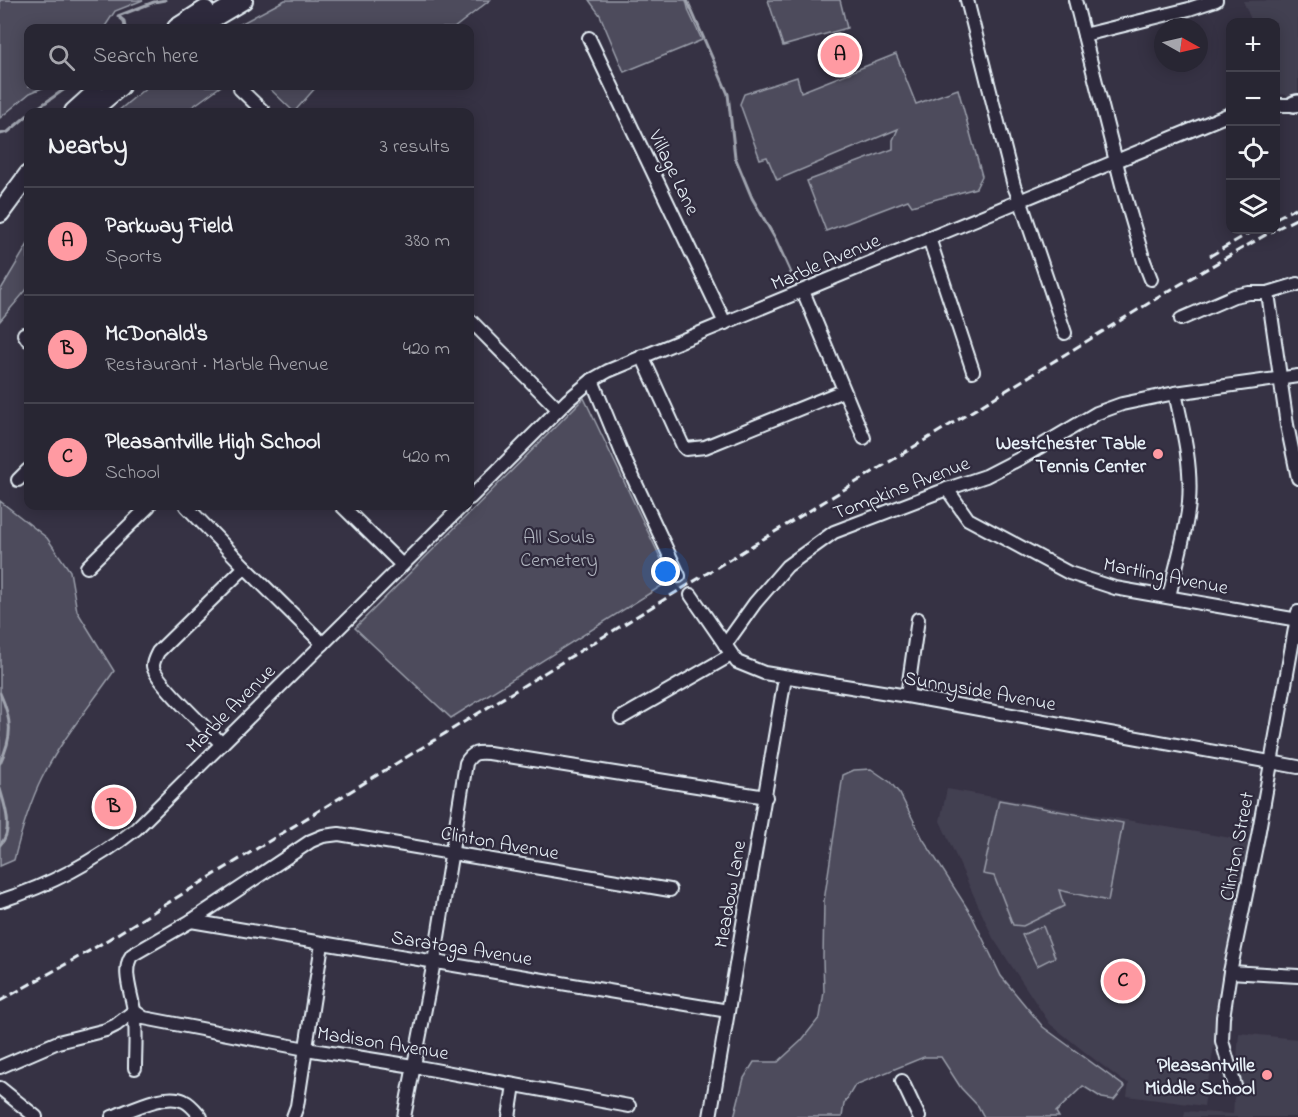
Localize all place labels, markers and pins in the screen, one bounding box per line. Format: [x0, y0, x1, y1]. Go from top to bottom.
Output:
pin: A [820, 32, 860, 78]
place label: Westchester Table Tennis Center [996, 430, 1147, 482]
marker: Westchester Table Tennis Center [1151, 447, 1165, 461]
pin: B [94, 784, 134, 830]
pin: C [1104, 958, 1142, 1004]
place label: Pleasantville Middle School [1145, 1052, 1256, 1104]
marker: Pleasantville Middle School [1260, 1068, 1274, 1082]

